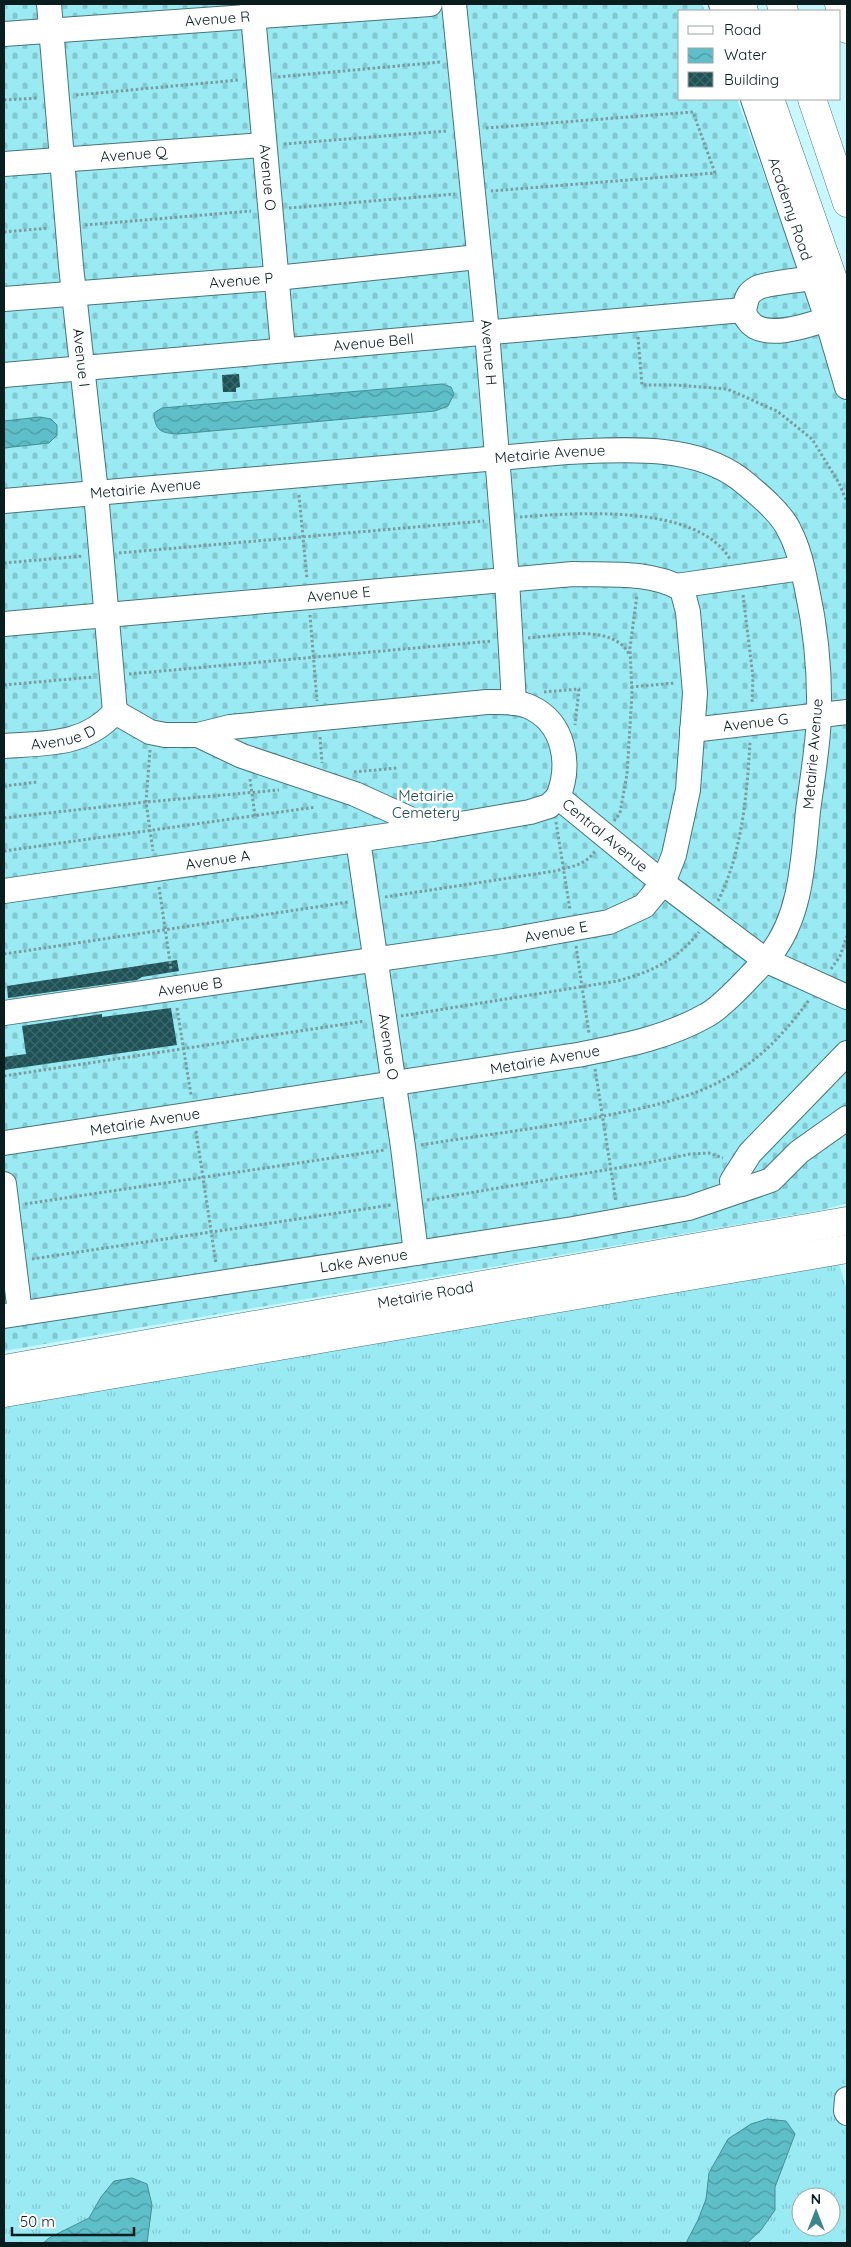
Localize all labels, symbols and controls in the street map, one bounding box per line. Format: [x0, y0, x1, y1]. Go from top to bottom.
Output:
street label: Avenue R [184, 7, 251, 30]
legend [678, 10, 841, 100]
text: Road [724, 20, 761, 39]
text: Water [724, 45, 767, 64]
text: Building [724, 70, 779, 89]
street label: Avenue Q [99, 142, 168, 166]
street label: Avenue O [256, 143, 280, 211]
street label: Academy Road [764, 155, 817, 263]
street label: Avenue P [208, 268, 274, 292]
street label: Avenue H [477, 318, 501, 386]
street label: Avenue I [69, 327, 94, 388]
street label: Avenue Bell [333, 329, 415, 355]
street label: Metairie Avenue [494, 440, 606, 467]
street label: Metairie Avenue [89, 474, 202, 502]
street label: Avenue E [306, 582, 371, 606]
street label: Metairie Avenue [798, 698, 827, 810]
street label: Avenue G [722, 709, 789, 735]
street label: Avenue D [30, 720, 99, 753]
park label: Metairie Cemetery [392, 786, 460, 822]
street label: Central Avenue [558, 794, 652, 876]
street label: Avenue A [184, 845, 252, 874]
street label: Avenue E [523, 917, 589, 946]
street label: Avenue B [156, 973, 224, 1000]
street label: Avenue O [375, 1012, 403, 1081]
street label: Metairie Avenue [489, 1041, 601, 1079]
street label: Metairie Avenue [89, 1103, 201, 1140]
street label: Lake Avenue [318, 1244, 409, 1277]
street label: Metairie Road [376, 1277, 475, 1312]
north arrow [791, 2187, 841, 2237]
text: N [811, 2190, 821, 2208]
scale bar [12, 2204, 135, 2236]
text: 50 m [20, 2212, 55, 2231]

